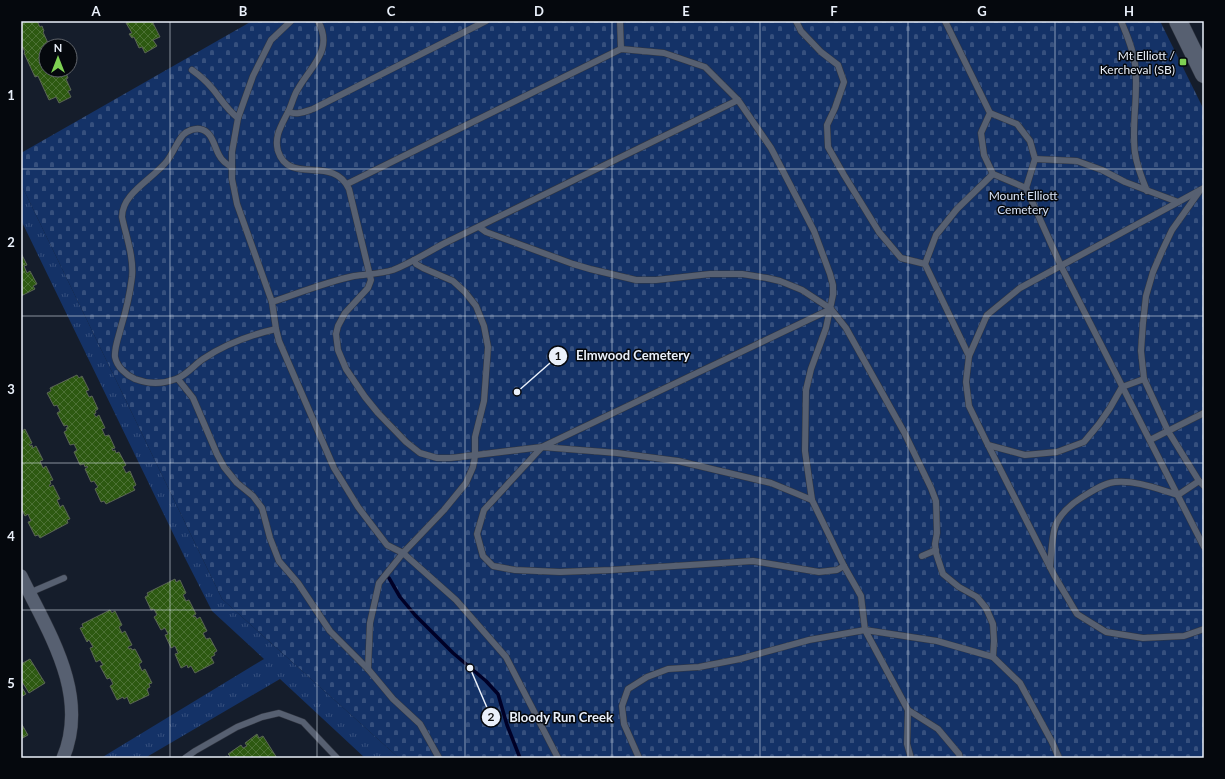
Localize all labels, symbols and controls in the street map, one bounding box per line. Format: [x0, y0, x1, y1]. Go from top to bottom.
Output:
text: A [90, 3, 101, 19]
text: B [239, 3, 248, 19]
text: C [387, 3, 396, 19]
text: D [534, 3, 544, 19]
text: E [682, 3, 690, 19]
text: F [830, 3, 838, 19]
text: G [977, 3, 987, 19]
text: H [1124, 3, 1134, 19]
north arrow [38, 38, 78, 78]
text: N [54, 41, 62, 54]
place label: Mt Elliott / Kercheval (SB) [1100, 48, 1176, 77]
marker: Mt Elliott / Kercheval (SB) [1178, 57, 1188, 67]
text: 1 [7, 87, 15, 103]
park label: Mount Elliott Cemetery [989, 188, 1058, 217]
text: 2 [7, 234, 15, 250]
callout: Elmwood Cemetery [548, 343, 698, 368]
text: Elmwood Cemetery [576, 347, 690, 363]
text: 1 [555, 348, 562, 363]
text: 3 [7, 381, 15, 397]
text: 4 [7, 528, 15, 544]
text: 5 [7, 675, 15, 691]
callout: Bloody Run Creek [481, 705, 621, 730]
text: 2 [488, 709, 495, 724]
text: Bloody Run Creek [509, 709, 613, 725]

